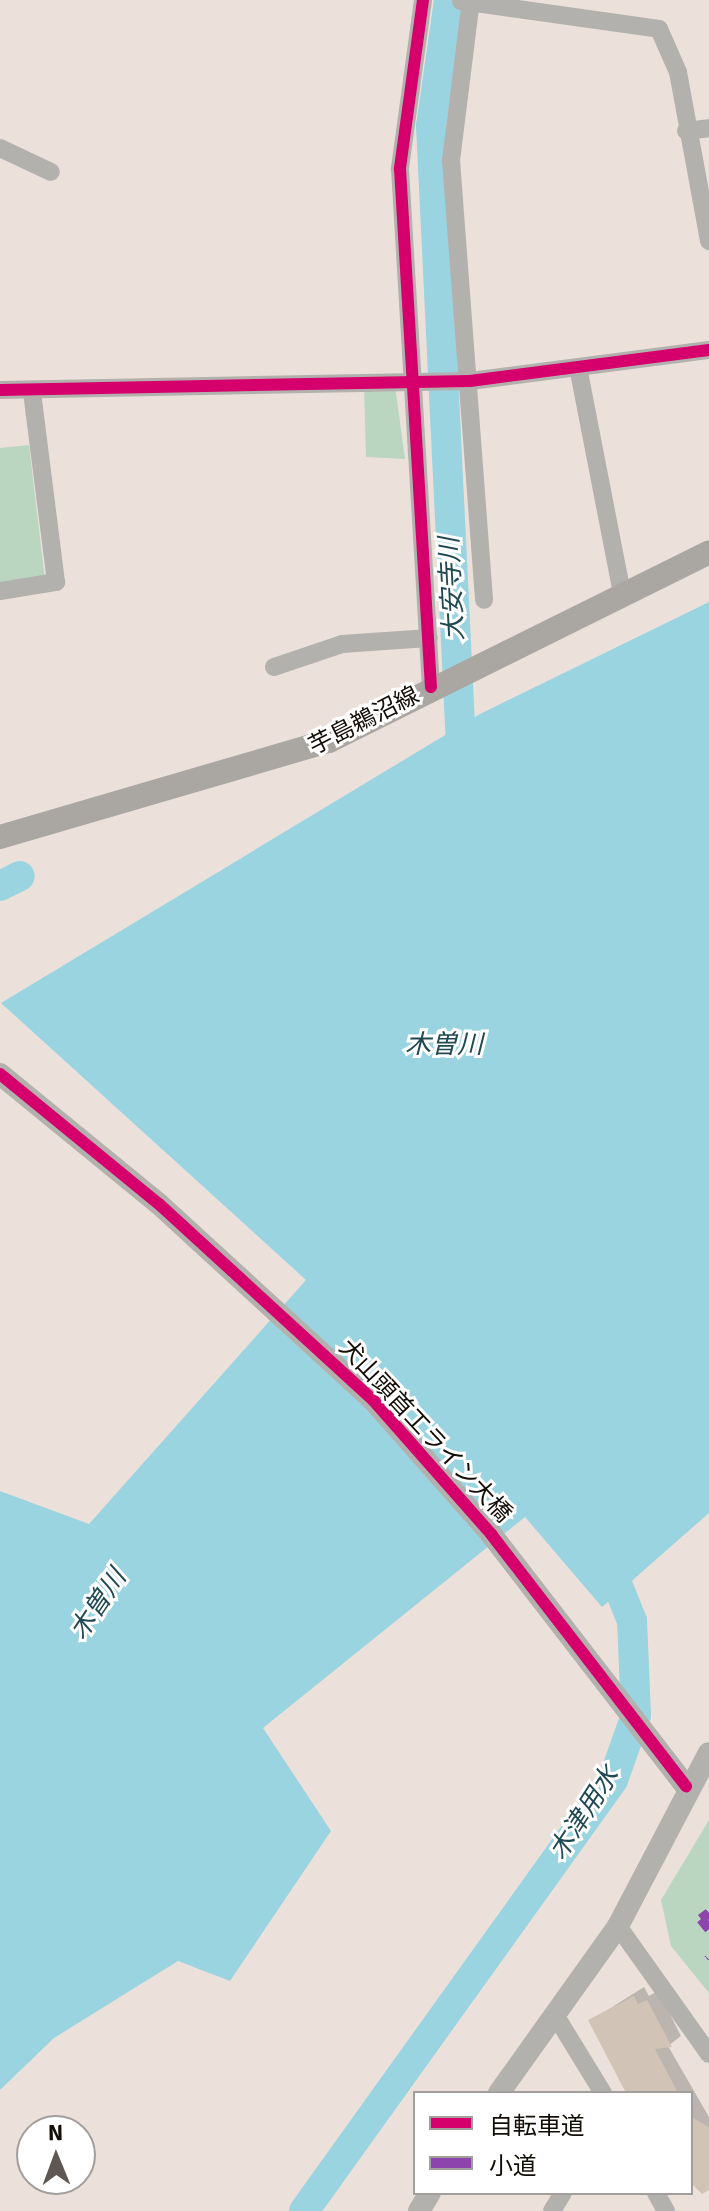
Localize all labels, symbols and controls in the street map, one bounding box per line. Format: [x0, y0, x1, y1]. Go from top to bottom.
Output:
water label: 大安寺川 [435, 536, 471, 642]
street label: 芋島鵜沼線 [304, 681, 424, 761]
water label: 木曽川 [405, 1030, 483, 1062]
street label: 犬山頭首工ライン大橋 [333, 1333, 517, 1529]
water label: 木曽川 [64, 1564, 134, 1646]
water label: 木津用水 [544, 1762, 626, 1866]
legend [413, 2091, 693, 2195]
text: 自転車道 [489, 2111, 585, 2141]
north arrow [16, 2115, 96, 2195]
text: N [48, 2119, 63, 2146]
text: 小道 [489, 2151, 537, 2181]

